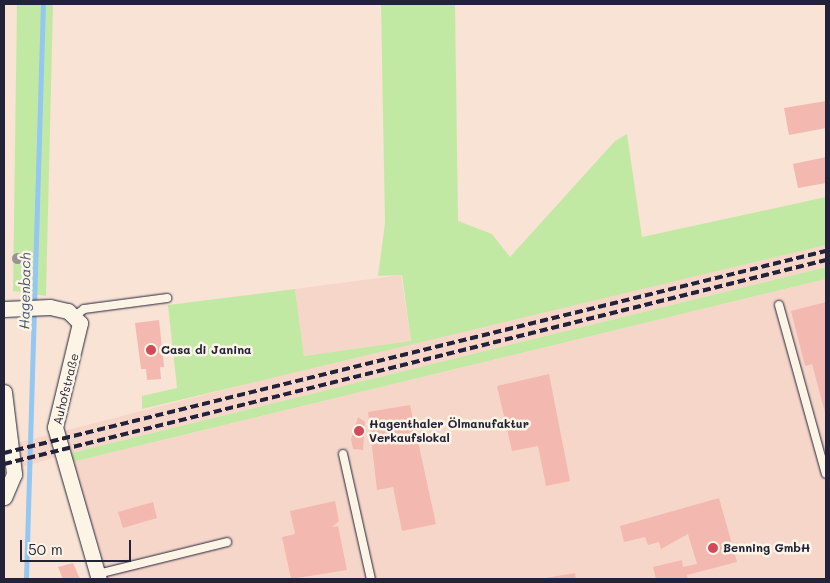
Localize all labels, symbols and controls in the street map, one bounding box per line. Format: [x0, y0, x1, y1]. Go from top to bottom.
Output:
water label: Hagenbach [16, 252, 34, 330]
place label: Casa di Janina [161, 343, 251, 357]
marker: Casa di Janina [145, 344, 157, 356]
street label: Auhofstraße [50, 352, 82, 426]
place label: Hagenthaler Ölmanufaktur Verkaufslokal [369, 417, 529, 445]
marker: Hagenthaler Ölmanufaktur Verkaufslokal [353, 425, 365, 437]
scale bar [22, 530, 134, 562]
text: 50 m [28, 539, 63, 559]
place label: Benning GmbH [723, 541, 810, 555]
marker: Benning GmbH [707, 542, 719, 554]

